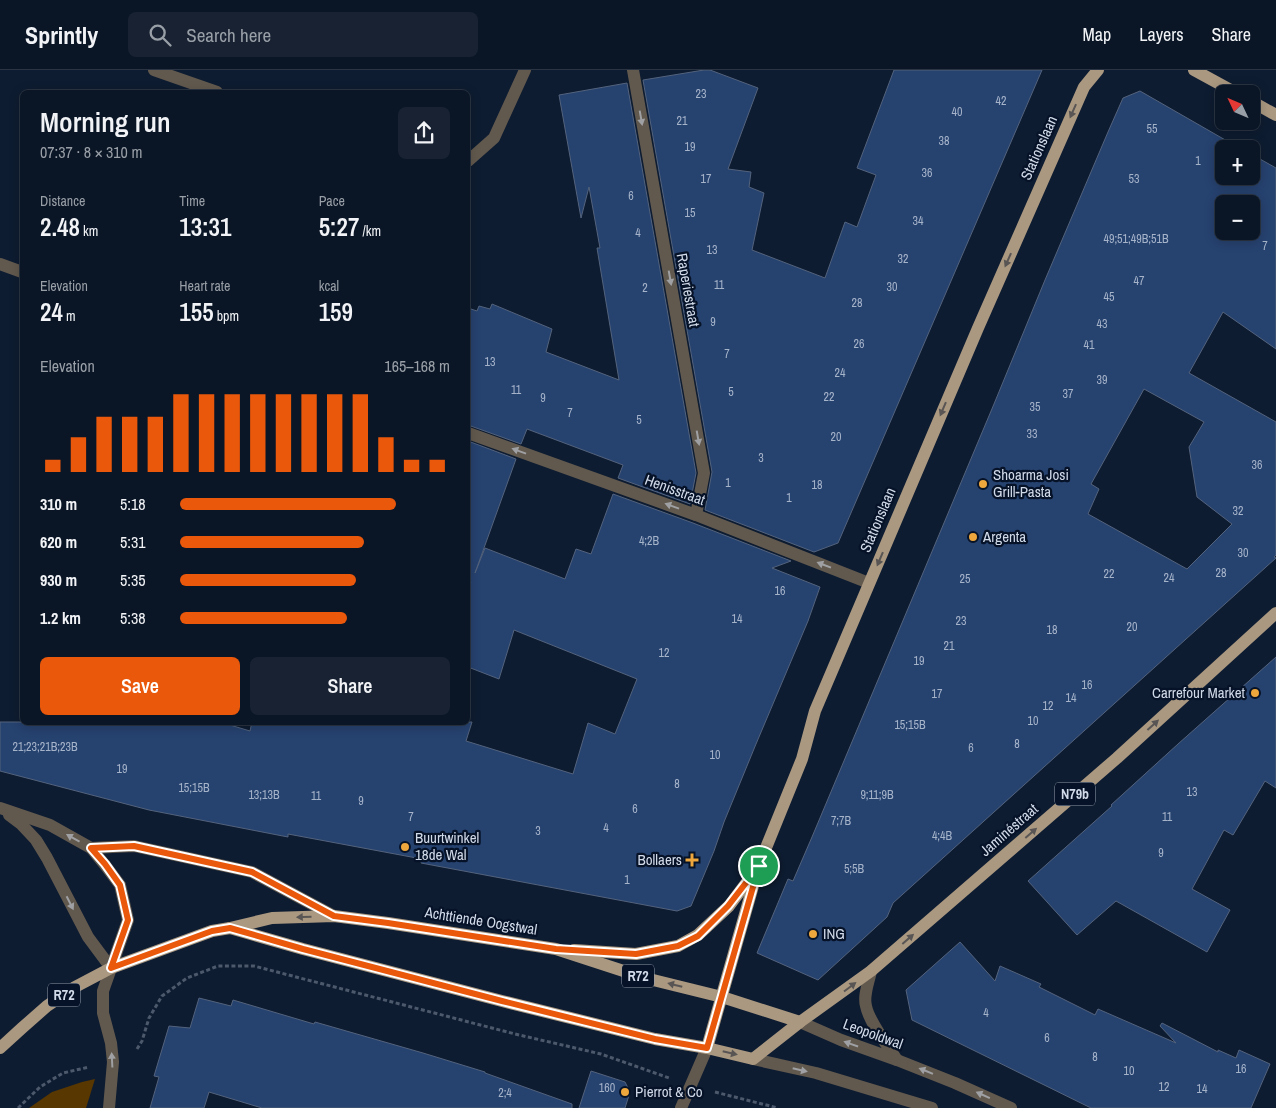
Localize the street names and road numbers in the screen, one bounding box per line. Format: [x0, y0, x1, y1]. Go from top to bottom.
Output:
street label: Stationslaan [1015, 112, 1062, 183]
street label: Raperiestraat [672, 251, 705, 329]
street label: Henisstraat [642, 469, 709, 510]
street label: Stationslaan [855, 484, 901, 555]
road number: N79b [1055, 782, 1095, 806]
street label: Jaminéstraat [975, 798, 1043, 861]
street label: Achttiende Oogstwal [422, 901, 539, 940]
road number: R72 [622, 964, 654, 988]
road number: R72 [48, 984, 80, 1006]
street label: Leopoldwal [840, 1013, 906, 1054]

